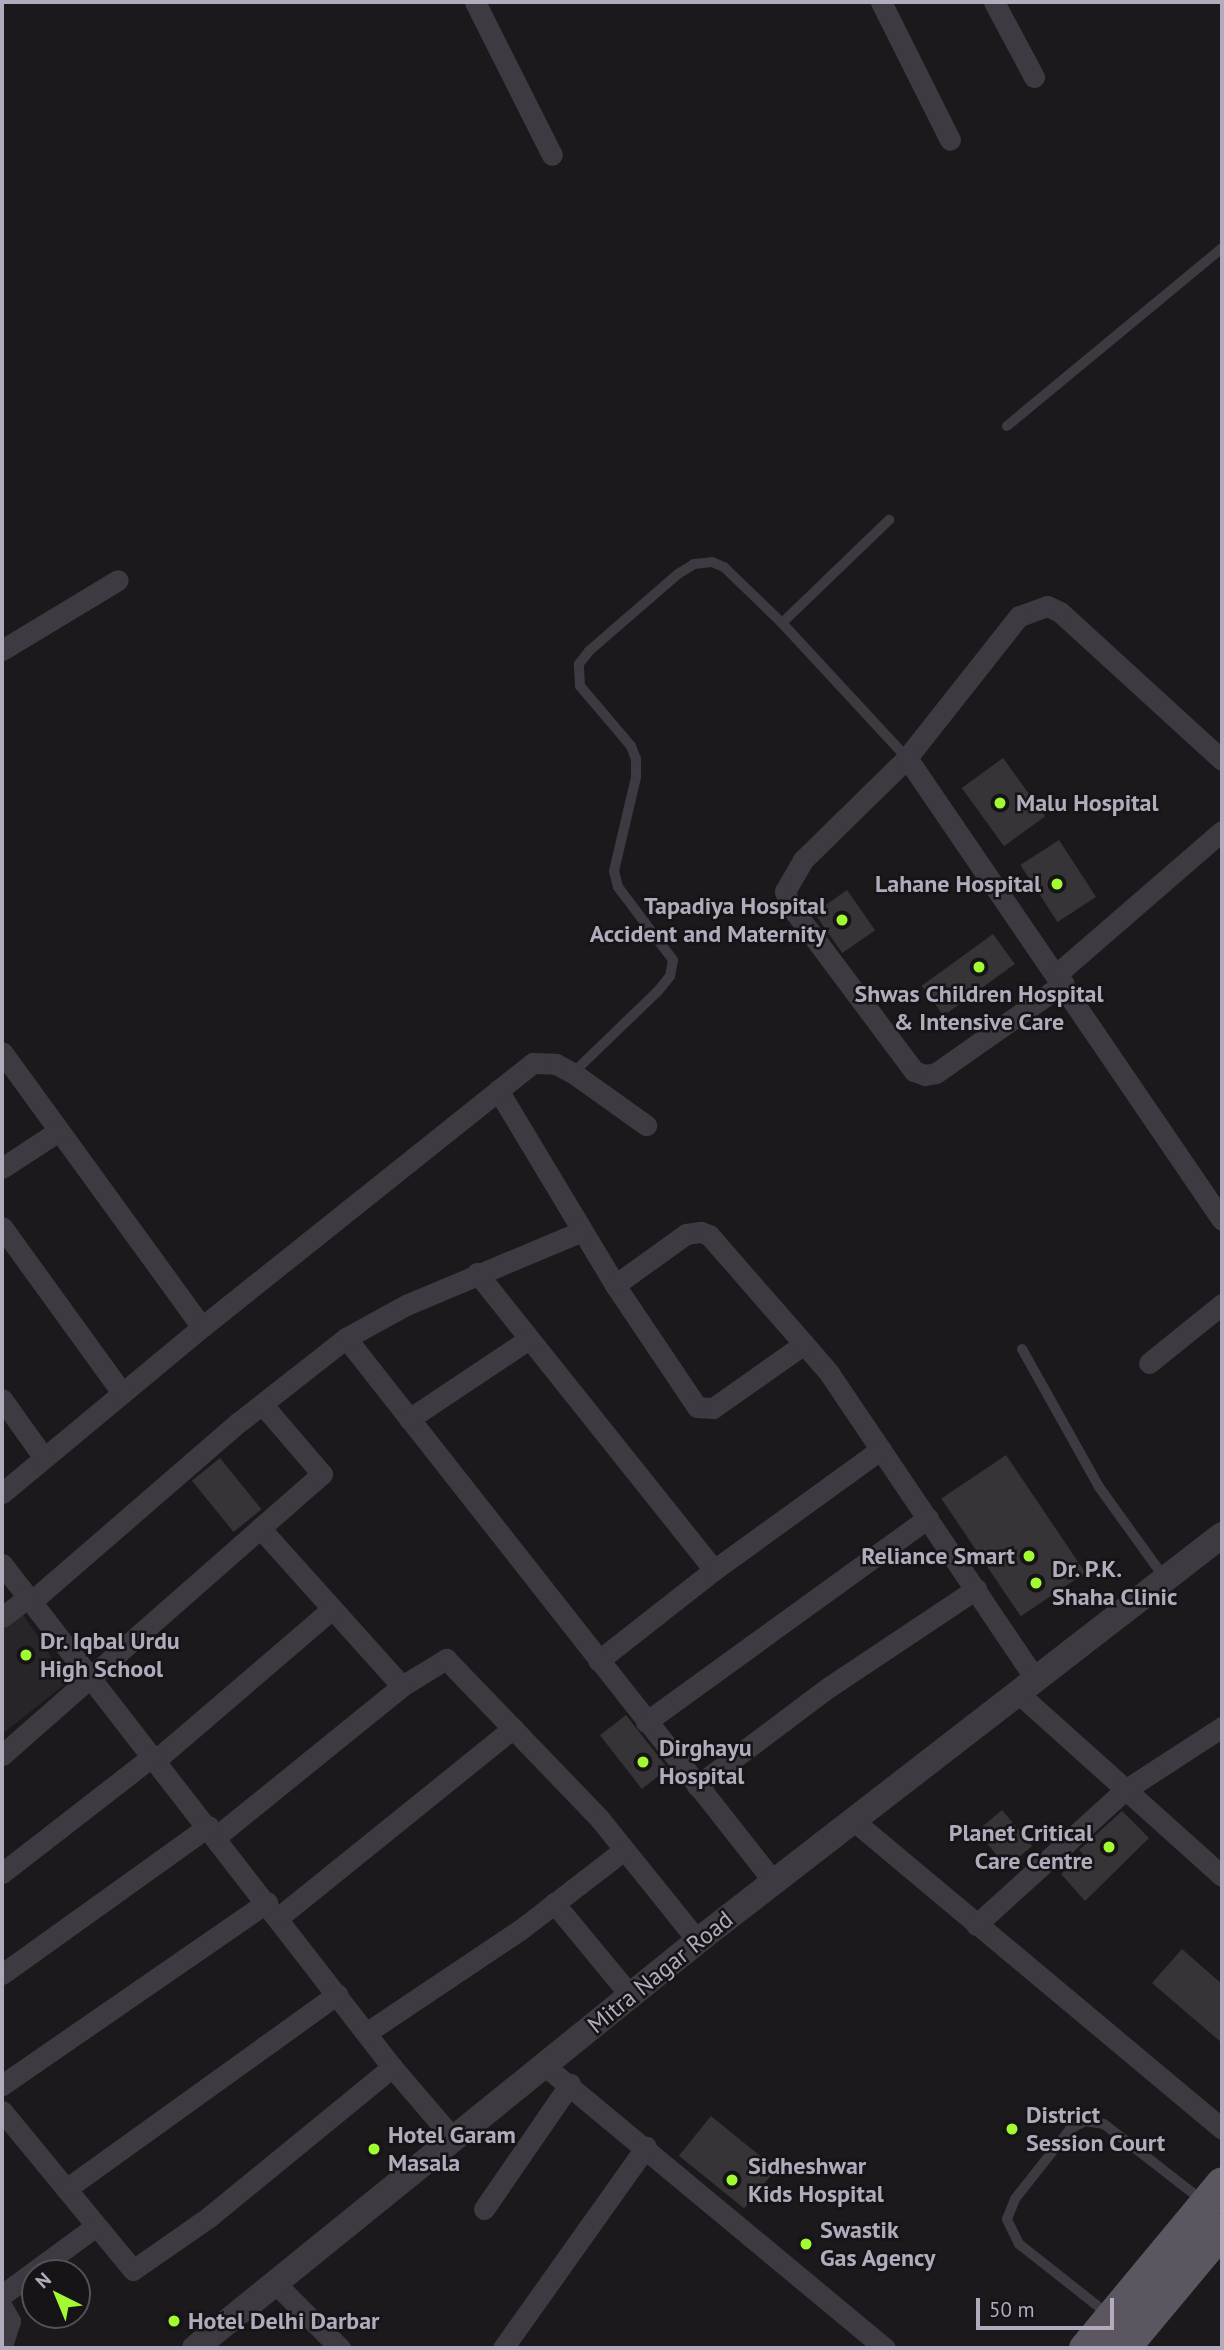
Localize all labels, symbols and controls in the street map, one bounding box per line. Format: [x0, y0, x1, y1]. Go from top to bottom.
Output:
place label: Malu Hospital [1016, 789, 1159, 817]
marker: Malu Hospital [990, 793, 1010, 813]
place label: Lahane Hospital [875, 870, 1041, 898]
marker: Lahane Hospital [1047, 874, 1067, 894]
place label: Tapadiya Hospital Accident and Maternity [590, 892, 826, 948]
marker: Tapadiya Hospital Accident and Maternity [832, 910, 852, 930]
marker: Shwas Children Hospital & Intensive Care [969, 957, 989, 977]
place label: Shwas Children Hospital & Intensive Care [854, 980, 1104, 1036]
place label: Reliance Smart [861, 1542, 1015, 1570]
marker: Reliance Smart [1021, 1548, 1037, 1564]
place label: Dr. P.K. Shaha Clinic [1052, 1555, 1178, 1611]
marker: Dr. P.K. Shaha Clinic [1026, 1573, 1046, 1593]
place label: Dr. Iqbal Urdu High School [40, 1627, 181, 1683]
marker: Dr. Iqbal Urdu High School [18, 1647, 34, 1663]
place label: Dirghayu Hospital [659, 1734, 752, 1790]
marker: Dirghayu Hospital [633, 1752, 653, 1772]
place label: Planet Critical Care Centre [948, 1819, 1093, 1875]
marker: Planet Critical Care Centre [1099, 1837, 1119, 1857]
street label: Mitra Nagar Road [582, 1905, 738, 2039]
place label: District Session Court [1026, 2101, 1166, 2157]
place label: Hotel Garam Masala [388, 2121, 516, 2177]
marker: District Session Court [1004, 2121, 1020, 2137]
marker: Hotel Garam Masala [366, 2141, 382, 2157]
place label: Sidheshwar Kids Hospital [748, 2152, 884, 2208]
marker: Sidheshwar Kids Hospital [722, 2170, 742, 2190]
place label: Swastik Gas Agency [820, 2216, 936, 2272]
marker: Swastik Gas Agency [798, 2236, 814, 2252]
north arrow [21, 2259, 91, 2329]
text: N [30, 2267, 56, 2293]
scale bar [979, 2284, 1117, 2328]
text: 50 m [989, 2296, 1035, 2323]
place label: Hotel Delhi Darbar [188, 2307, 380, 2335]
marker: Hotel Delhi Darbar [166, 2313, 182, 2329]

